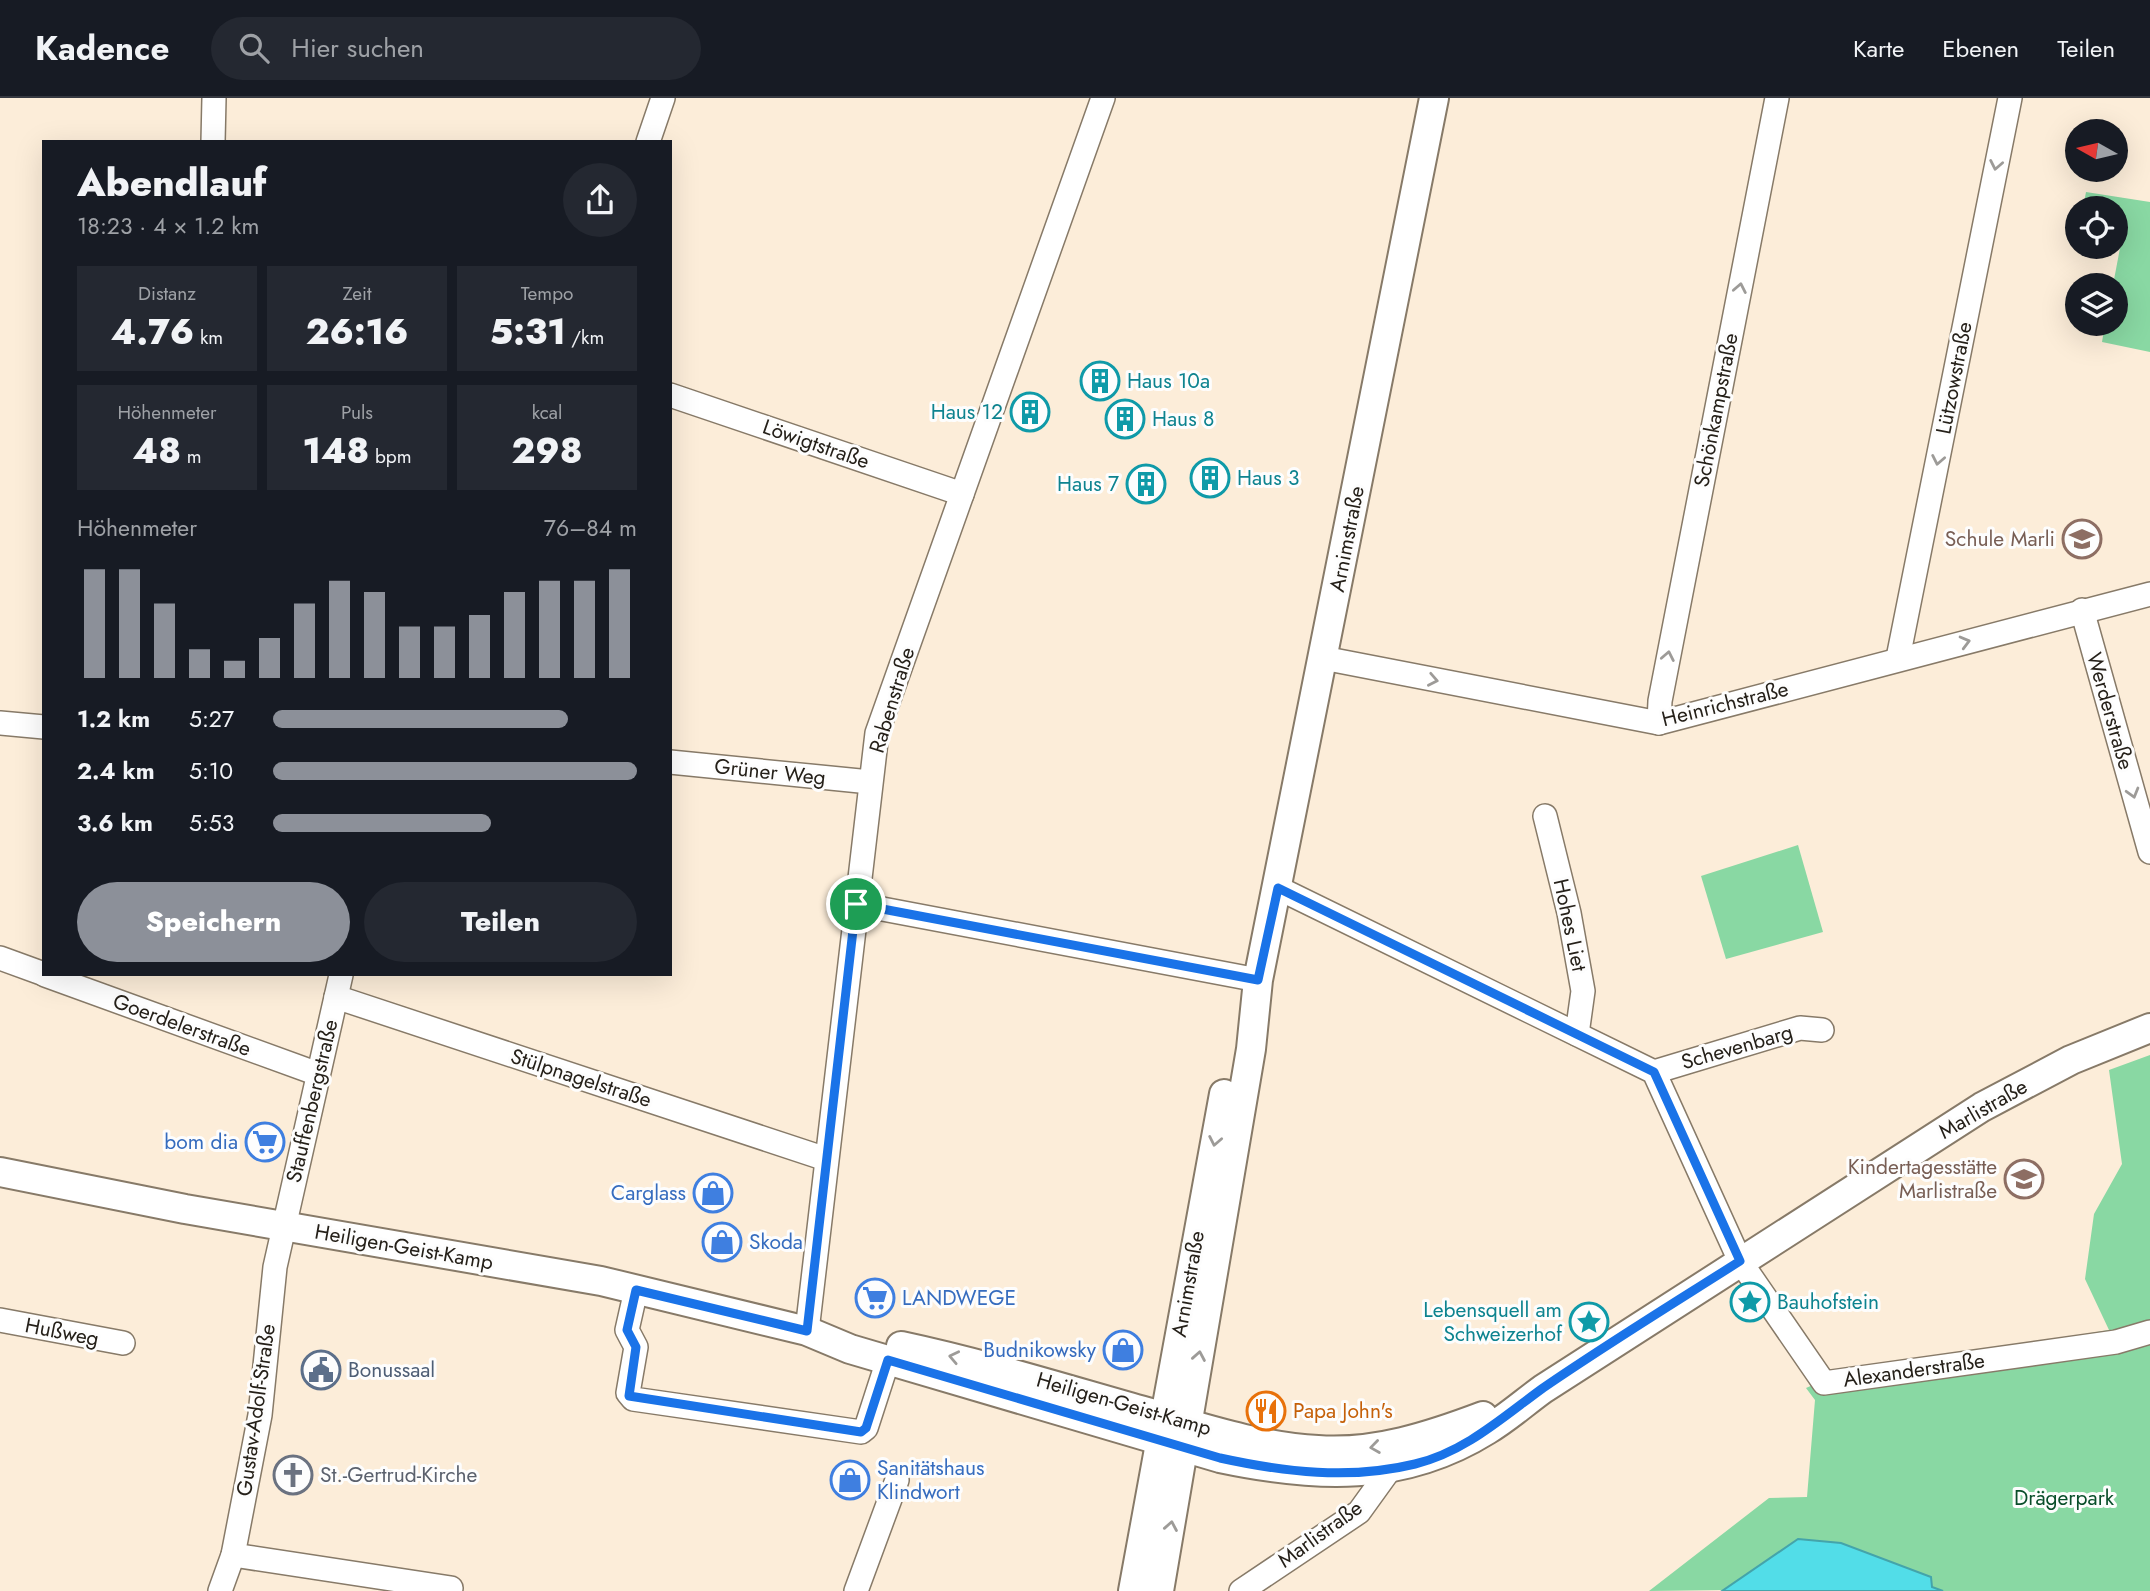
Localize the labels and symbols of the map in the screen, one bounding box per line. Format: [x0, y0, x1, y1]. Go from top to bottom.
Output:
north arrow [2065, 119, 2128, 182]
one-way arrow [1990, 159, 2005, 171]
one-way arrow [1732, 282, 1747, 294]
street label: Lützowstraße [1928, 319, 1980, 437]
street label: Schönkampstraße [1686, 330, 1746, 490]
building icon: Haus 10a [1079, 360, 1121, 402]
place label: Haus 10a [1127, 366, 1210, 396]
building icon: Haus 12 [1009, 391, 1051, 433]
place label: Haus 12 [931, 397, 1003, 427]
building icon: Haus 8 [1104, 398, 1146, 440]
place label: Haus 8 [1152, 404, 1214, 434]
street label: Löwigtstraße [759, 412, 873, 476]
one-way arrow [1931, 454, 1946, 466]
building icon: Haus 3 [1189, 457, 1231, 499]
building icon: Haus 7 [1125, 463, 1167, 505]
place label: Haus 3 [1237, 463, 1299, 493]
place label: Haus 7 [1057, 469, 1119, 499]
street label: Arnimstraße [1322, 483, 1372, 595]
school or university icon: Schule Marli [2061, 518, 2103, 560]
place label: Schule Marli [1945, 524, 2055, 554]
one-way arrow [1958, 636, 1970, 650]
street label: Rabenstraße [862, 643, 922, 757]
street label: Werderstraße [2079, 649, 2141, 773]
one-way arrow [1660, 650, 1675, 662]
one-way arrow [1427, 671, 1439, 686]
street label: Heinrichstraße [1659, 674, 1792, 734]
street label: Grüner Weg [713, 751, 827, 793]
one-way arrow [2125, 787, 2140, 799]
pin [826, 874, 886, 934]
street label: Hohes Liet [1546, 876, 1594, 974]
street label: Goerdelerstraße [109, 986, 255, 1064]
street label: Stauffenbergstraße [279, 1016, 345, 1186]
street label: Schevenbarg [1678, 1017, 1796, 1077]
street label: Stülpnagelstraße [507, 1041, 656, 1115]
street label: Marlistraße [1933, 1071, 2033, 1147]
supermarket icon: bom dia [244, 1121, 286, 1163]
place label: bom dia [164, 1127, 238, 1157]
one-way arrow [1209, 1135, 1224, 1147]
place label: Kindertagesstätte Marlistraße [1848, 1152, 1997, 1206]
school or university icon: Kindertagesstätte Marlistraße [2003, 1158, 2045, 1200]
shop icon: Carglass [692, 1172, 734, 1214]
place label: Carglass [611, 1178, 686, 1208]
street label: Heiligen-Geist-Kamp [312, 1217, 496, 1277]
shop icon: Skoda [701, 1221, 743, 1263]
place label: Skoda [749, 1227, 803, 1257]
street label: Arnimstraße [1164, 1228, 1212, 1339]
supermarket icon: LANDWEGE [854, 1277, 896, 1319]
place icon: Bauhofstein [1729, 1281, 1771, 1323]
place label: LANDWEGE [902, 1283, 1016, 1313]
place label: Bauhofstein [1777, 1287, 1879, 1317]
place label: Lebensquell am Schweizerhof [1423, 1295, 1563, 1349]
place icon: Lebensquell am Schweizerhof [1568, 1301, 1610, 1343]
street label: Hußweg [22, 1310, 102, 1354]
street label: Gustav-Adolf-Straße [229, 1322, 283, 1498]
shop icon: Budnikowsky [1102, 1329, 1144, 1371]
place label: Budnikowsky [983, 1335, 1097, 1365]
street label: Alexanderstraße [1841, 1345, 1987, 1395]
public building icon: Bonussaal [300, 1349, 342, 1391]
one-way arrow [1191, 1350, 1206, 1362]
one-way arrow [948, 1351, 960, 1366]
place label: Bonussaal [348, 1355, 435, 1385]
street label: Heiligen-Geist-Kamp [1033, 1365, 1215, 1443]
restaurant icon: Papa John's [1245, 1390, 1287, 1432]
place label: Papa John's [1293, 1396, 1393, 1426]
one-way arrow [1370, 1439, 1381, 1454]
place label: Sanitätshaus Klindwort [877, 1453, 984, 1507]
church icon: St.-Gertrud-Kirche [272, 1454, 314, 1496]
shop icon: Sanitätshaus Klindwort [829, 1459, 871, 1501]
place label: St.-Gertrud-Kirche [320, 1460, 477, 1490]
park label: Drägerpark [2014, 1483, 2115, 1513]
street label: Marlistraße [1272, 1493, 1369, 1575]
one-way arrow [1163, 1520, 1178, 1532]

